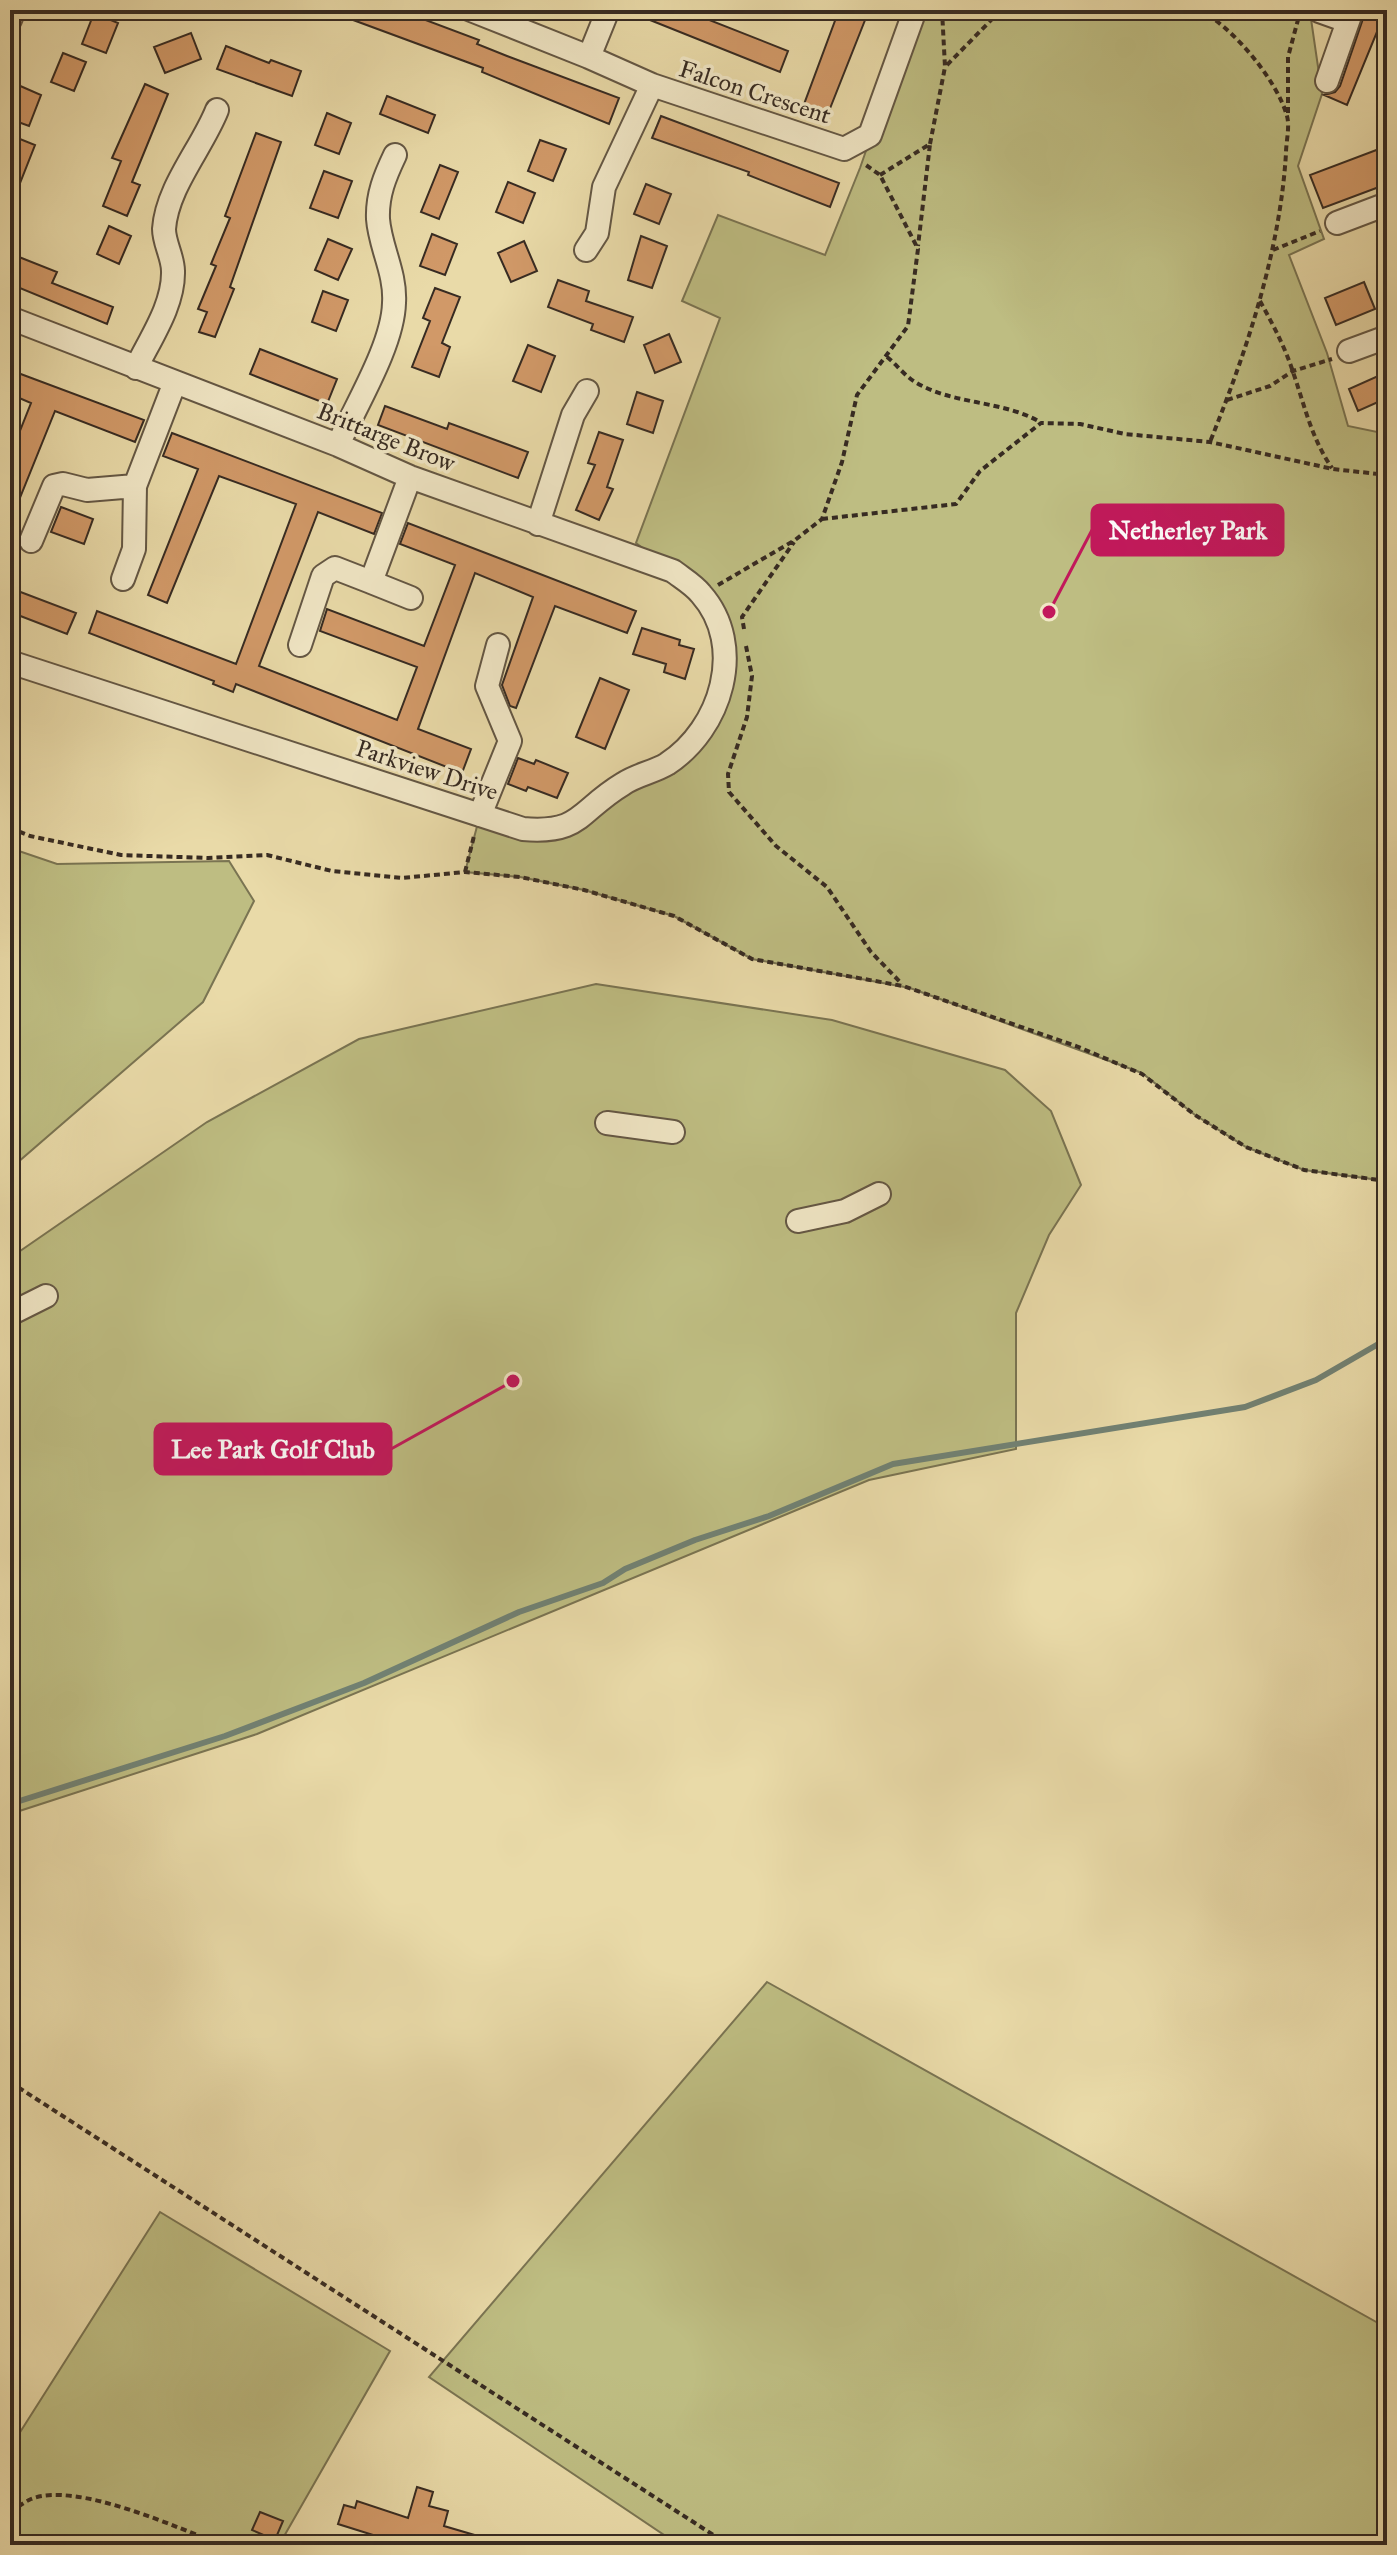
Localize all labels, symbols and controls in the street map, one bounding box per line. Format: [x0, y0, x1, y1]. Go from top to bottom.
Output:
street label: Falcon Crescent [675, 53, 835, 131]
street label: Brittarge Brow [313, 396, 461, 479]
callout: Netherley Park [1092, 505, 1283, 555]
text: Netherley Park [1109, 514, 1268, 546]
street label: Parkview Drive [352, 733, 502, 807]
callout: Lee Park Golf Club [155, 1424, 391, 1474]
text: Lee Park Golf Club [171, 1433, 375, 1465]

